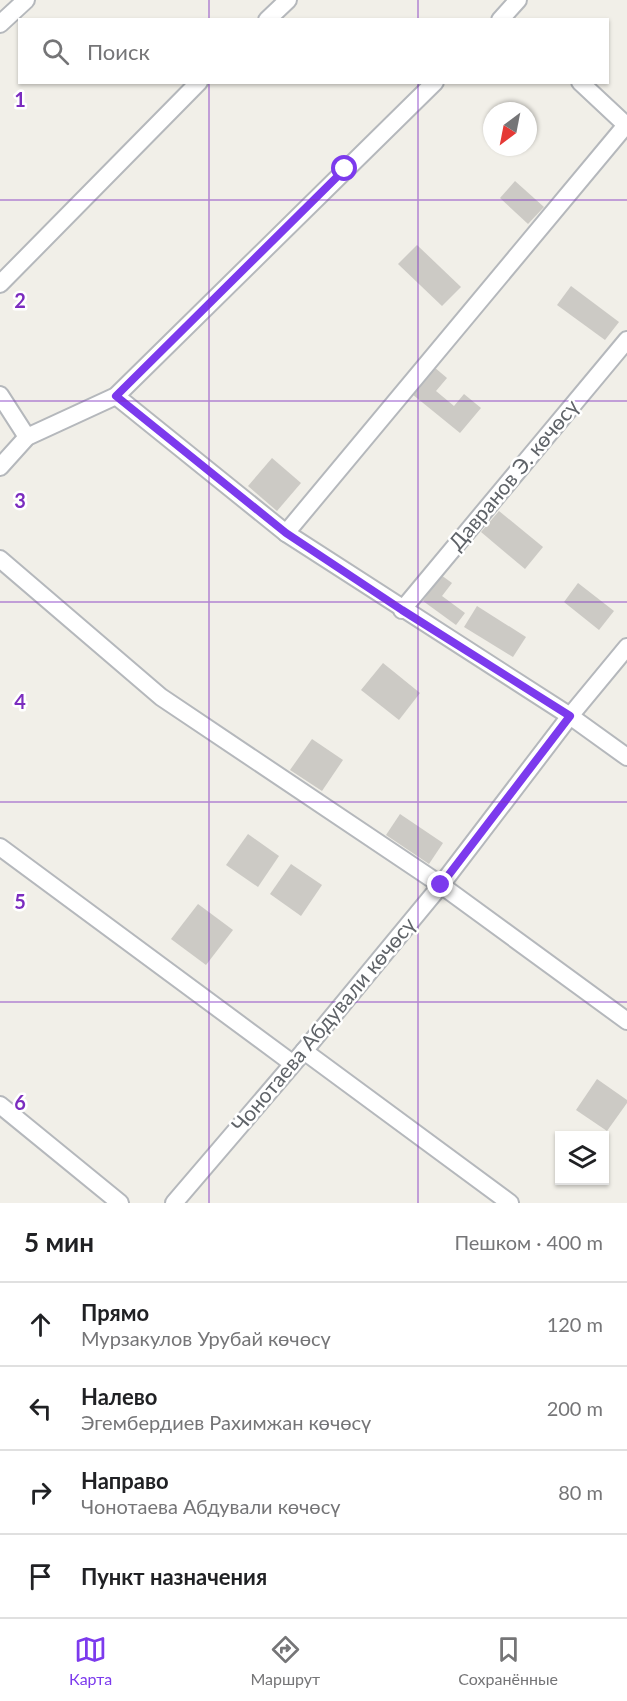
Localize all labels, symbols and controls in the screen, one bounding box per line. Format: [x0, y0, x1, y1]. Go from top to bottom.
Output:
search box [18, 18, 609, 84]
icon: search [39, 35, 72, 68]
text: Поиск [87, 38, 150, 65]
text: 1 [14, 87, 26, 111]
north arrow [483, 102, 537, 156]
route start [331, 155, 357, 181]
text: 2 [14, 288, 26, 312]
street label: Давранов Э. көчөсү [443, 393, 583, 554]
text: 3 [14, 488, 26, 512]
text: 4 [14, 689, 26, 713]
route end [427, 871, 453, 897]
text: 5 [14, 889, 26, 913]
street label: Чонотаева Абдували көчөсү [226, 911, 420, 1136]
text: 6 [14, 1090, 26, 1114]
map controls [555, 1131, 609, 1185]
button: layers [555, 1131, 609, 1185]
text: 5 мин [24, 1226, 94, 1258]
text: Пешком · 400 m [454, 1230, 603, 1254]
text: Прямо [81, 1299, 149, 1326]
icon: ahead [24, 1308, 57, 1341]
text: 120 m [547, 1312, 603, 1336]
text: Мурзакулов Урубай көчөсү [81, 1326, 331, 1350]
text: Налево [81, 1383, 157, 1410]
icon: left [24, 1392, 57, 1425]
text: 200 m [547, 1396, 603, 1420]
text: Эгембердиев Рахимжан көчөсү [81, 1410, 371, 1434]
text: Направо [81, 1467, 169, 1494]
icon: right [24, 1476, 57, 1509]
text: 80 m [558, 1480, 603, 1504]
text: Чонотаева Абдували көчөсү [81, 1494, 340, 1518]
icon: arrive [24, 1560, 57, 1593]
text: Пункт назначения [81, 1563, 267, 1590]
tab: Карта [69, 1633, 112, 1688]
tab: Маршрут [250, 1633, 320, 1688]
tab: Сохранённые [458, 1633, 558, 1688]

